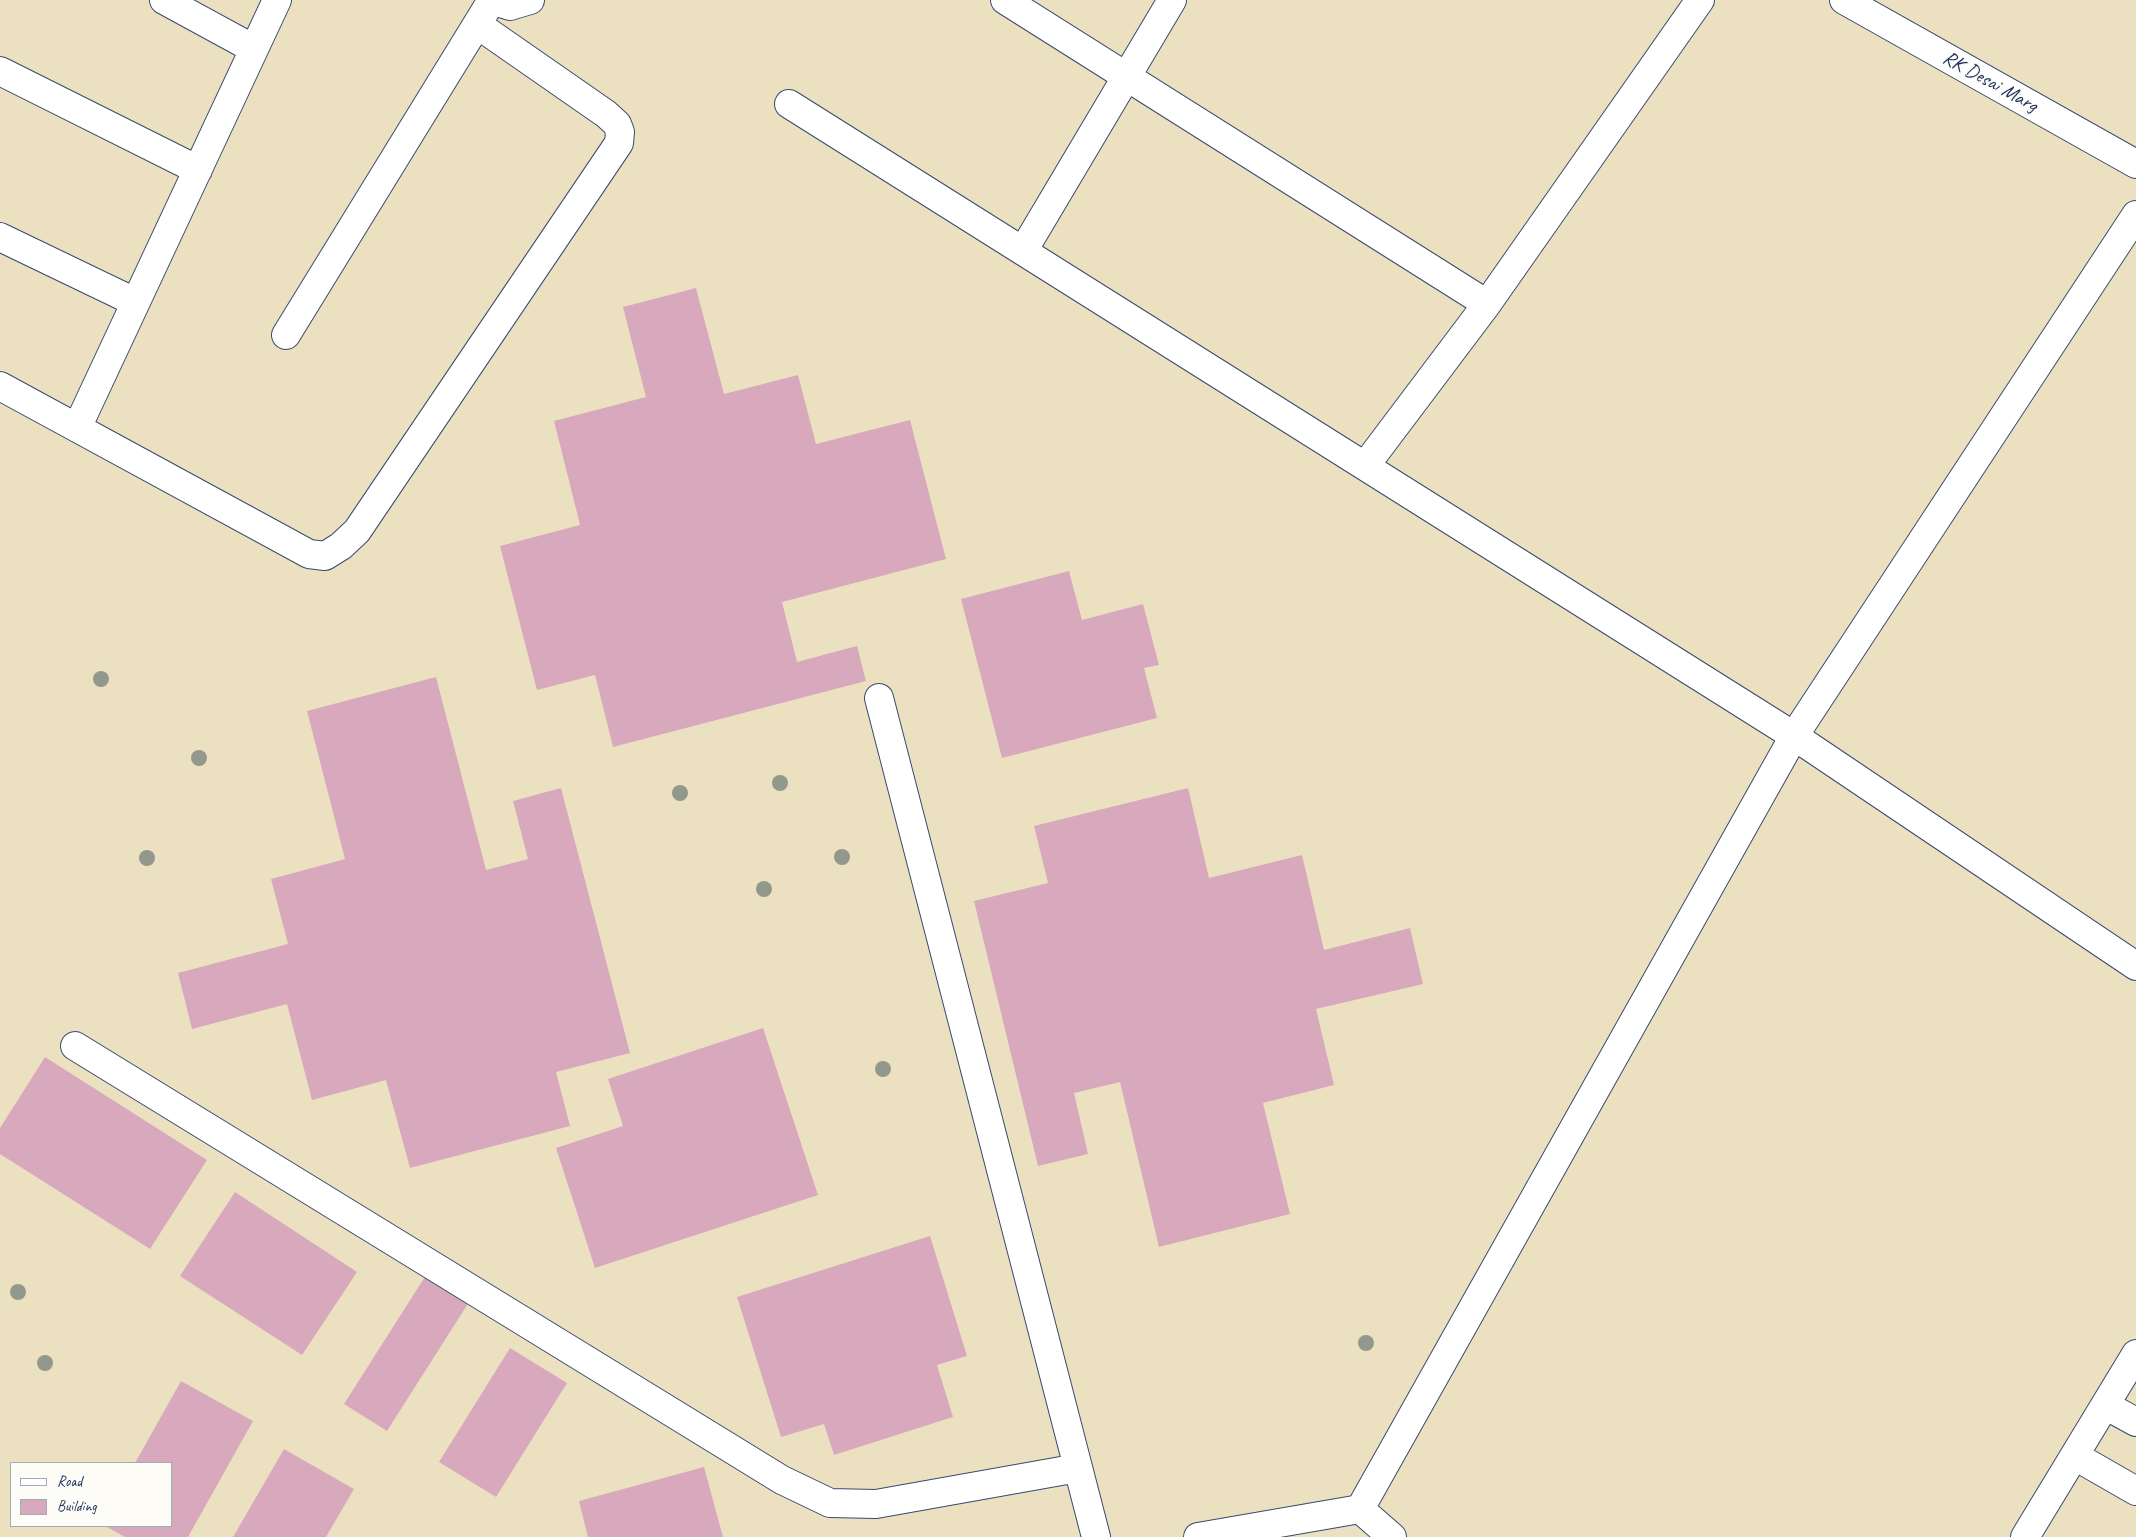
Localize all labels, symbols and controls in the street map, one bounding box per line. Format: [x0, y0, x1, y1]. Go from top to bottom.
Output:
street label: RK Desai Marg [1938, 46, 2042, 118]
legend [10, 1462, 172, 1527]
text: Road [57, 1472, 82, 1491]
text: Building [57, 1497, 96, 1516]

